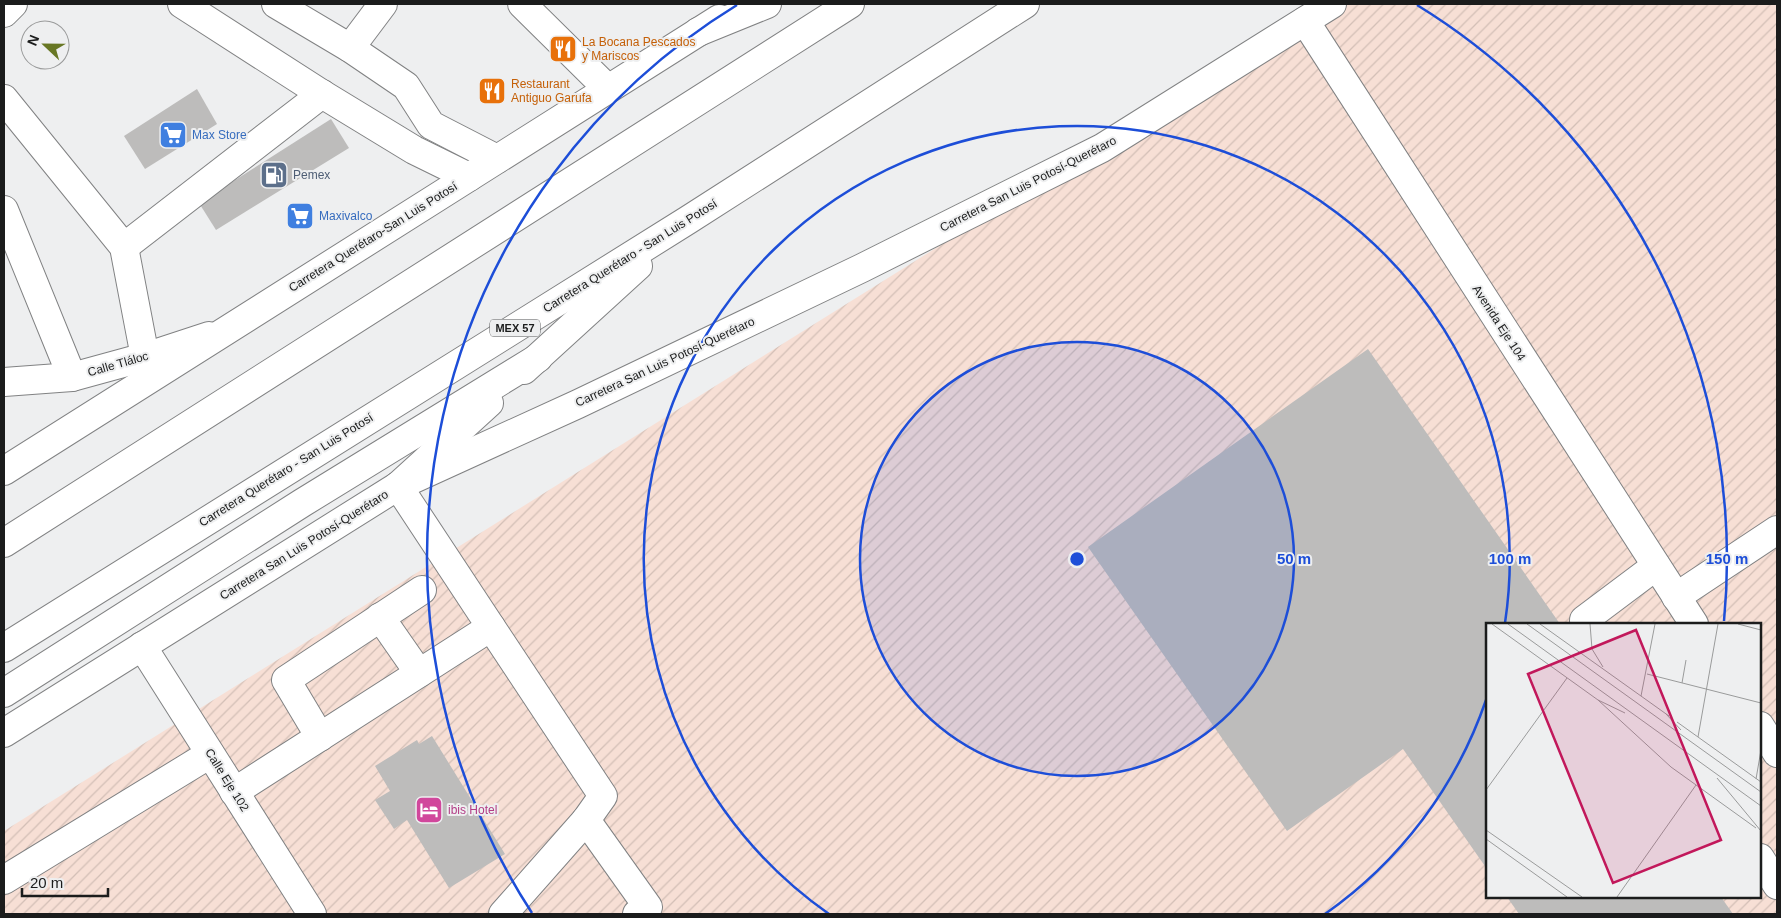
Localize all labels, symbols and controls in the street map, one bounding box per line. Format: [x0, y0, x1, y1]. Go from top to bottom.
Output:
north arrow [20, 20, 70, 70]
text: N [24, 32, 42, 48]
restaurant icon: La Bocana Pescados y Mariscos [548, 34, 578, 64]
place label: La Bocana Pescados y Mariscos [582, 35, 695, 63]
restaurant icon: Restaurant Antiguo Garufa [477, 76, 507, 106]
place label: Restaurant Antiguo Garufa [511, 77, 592, 105]
supermarket icon: Max Store [158, 120, 188, 150]
place label: Max Store [192, 128, 247, 142]
street label: Carretera San Luis Potosí-Querétaro [937, 133, 1119, 235]
fuel station icon: Pemex [259, 160, 289, 190]
place label: Pemex [293, 168, 330, 182]
street label: Carretera Querétaro-San Luis Potosí [286, 179, 460, 295]
street label: Carretera Querétaro - San Luis Potosí [540, 196, 720, 316]
supermarket icon: Maxivalco [285, 201, 315, 231]
place label: Maxivalco [319, 209, 373, 223]
street label: Avenida Eje 104 [1469, 283, 1529, 364]
street label: Carretera San Luis Potosí-Querétaro [573, 314, 757, 410]
road number: MEX 57 [490, 319, 540, 336]
street label: Calle Tláloc [86, 349, 150, 379]
street label: Carretera Querétaro - San Luis Potosí [196, 410, 376, 530]
street label: Carretera San Luis Potosí-Querétaro [217, 487, 391, 603]
centre of rings [1068, 550, 1086, 568]
text: 50 m [1277, 550, 1311, 567]
text: 100 m [1489, 550, 1531, 567]
text: 150 m [1706, 550, 1748, 567]
inset map [1486, 623, 1761, 898]
street label: Calle Eje 102 [202, 746, 252, 814]
hotel icon: ibis Hotel [414, 795, 444, 825]
place label: ibis Hotel [448, 803, 497, 817]
scale bar [22, 866, 109, 898]
text: 20 m [30, 874, 63, 891]

